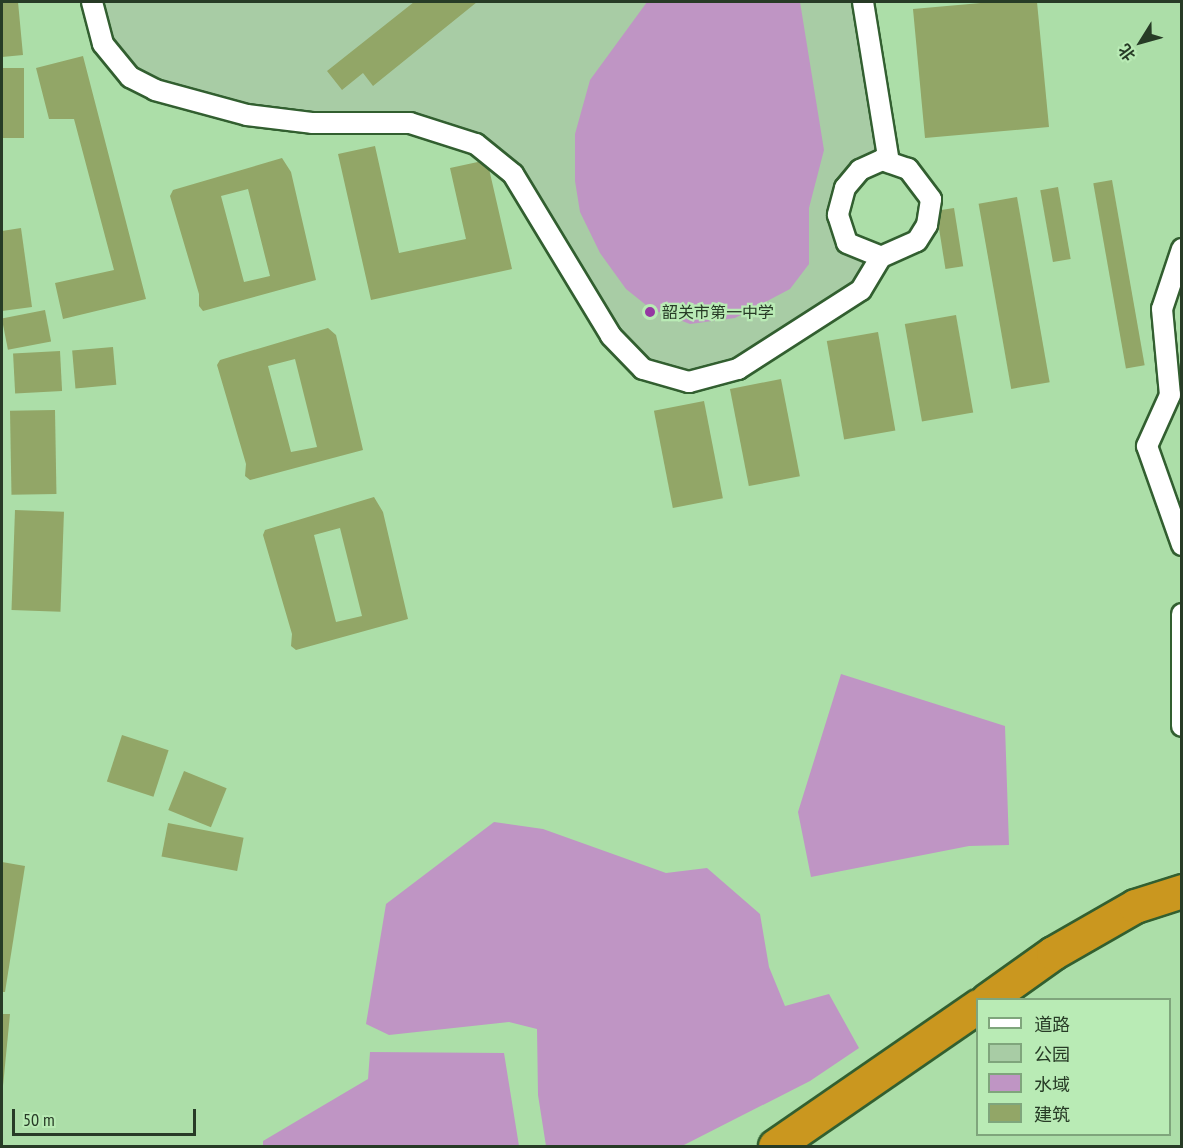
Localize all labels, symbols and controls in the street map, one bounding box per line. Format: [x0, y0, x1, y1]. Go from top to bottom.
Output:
north arrow [1111, 12, 1171, 72]
text: 北 [1114, 40, 1139, 65]
place label: 韶关市第一中学 [662, 302, 774, 322]
marker: 韶关市第一中学 [643, 305, 657, 319]
legend [976, 998, 1171, 1136]
text: 道路 [1034, 1013, 1070, 1036]
text: 公园 [1034, 1043, 1070, 1066]
text: 水域 [1034, 1073, 1070, 1096]
scale bar [15, 1097, 200, 1135]
text: 建筑 [1034, 1103, 1070, 1126]
text: 50 m [23, 1108, 55, 1131]

